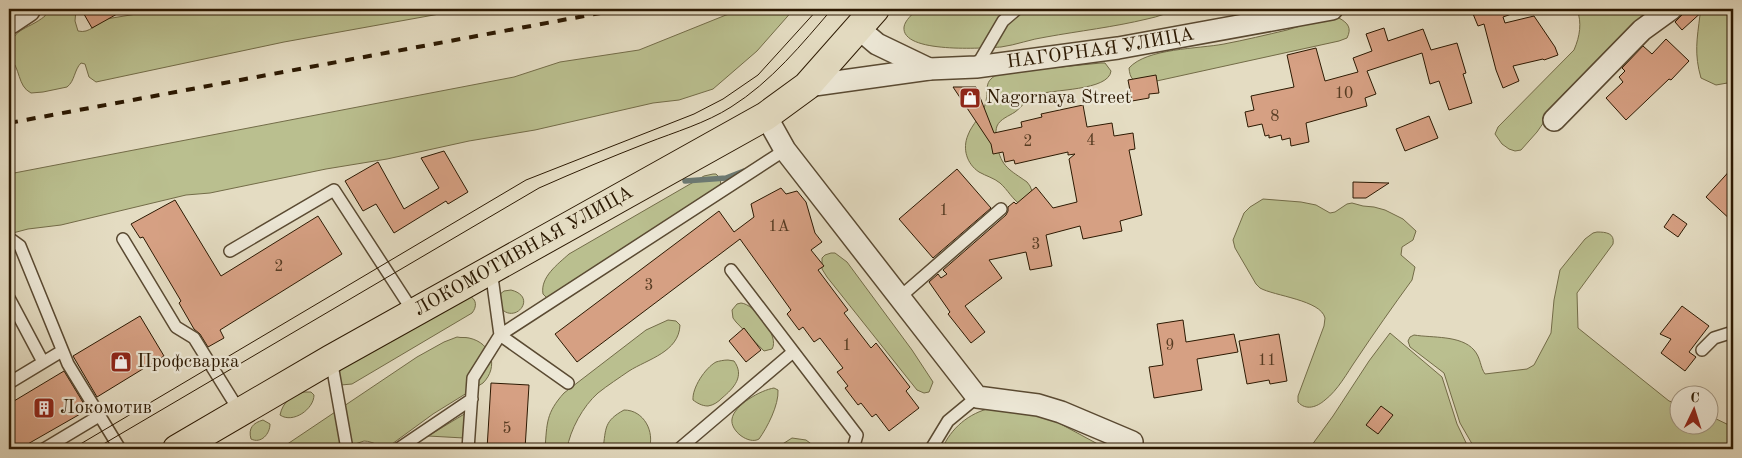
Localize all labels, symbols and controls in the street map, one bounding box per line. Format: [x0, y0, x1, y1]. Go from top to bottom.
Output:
street label: НАГОРНАЯ УЛИЦА [1006, 25, 1196, 72]
shop icon: Nagornaya Street [958, 86, 982, 110]
house number: 10 [1335, 86, 1353, 102]
place label: Nagornaya Street [986, 89, 1131, 108]
house number: 8 [1270, 109, 1280, 125]
house number: 4 [1086, 133, 1096, 149]
house number: 2 [1023, 134, 1033, 150]
street label: ЛОКОМОТИВНАЯ УЛИЦА [411, 183, 637, 320]
house number: 1 [939, 203, 949, 219]
house number: 1А [768, 219, 790, 235]
house number: 3 [1031, 237, 1041, 253]
house number: 2 [274, 259, 284, 275]
house number: 3 [644, 278, 654, 294]
house number: 1 [842, 338, 852, 354]
house number: 9 [1165, 338, 1175, 354]
shop icon: Профсварка [109, 350, 133, 374]
place label: Профсварка [137, 353, 240, 372]
house number: 11 [1258, 353, 1276, 369]
north arrow [1670, 386, 1720, 436]
text: С [1690, 391, 1700, 405]
building icon: Локомотив [32, 396, 56, 420]
place label: Локомотив [60, 399, 152, 418]
house number: 5 [502, 421, 512, 437]

